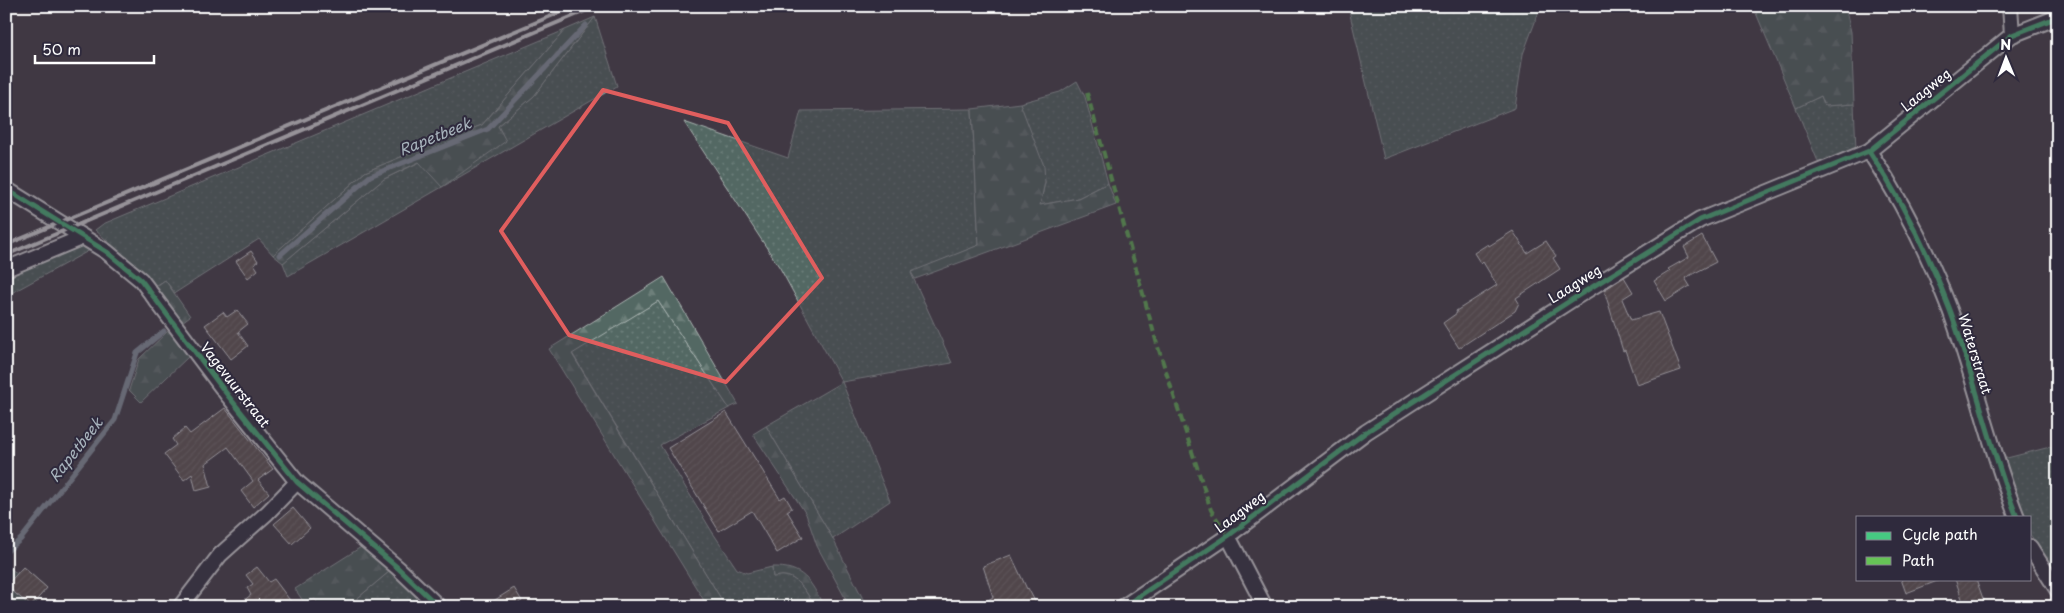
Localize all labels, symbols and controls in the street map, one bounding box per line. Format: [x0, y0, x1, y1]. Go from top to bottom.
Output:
scale bar [35, 32, 154, 64]
north arrow [1982, 32, 2032, 82]
text: N [2000, 34, 2011, 55]
text: 50 m [42, 37, 81, 60]
street label: Laagweg [1896, 63, 1955, 116]
water label: Rapetbeek [395, 110, 475, 161]
street label: Laagweg [1544, 259, 1605, 308]
street label: Waterstraat [1953, 311, 1998, 397]
street label: Vagevuurstraat [195, 337, 276, 432]
water label: Rapetbeek [42, 411, 108, 486]
street label: Laagweg [1210, 485, 1270, 538]
legend [1856, 516, 2032, 580]
text: Cycle path [1902, 522, 1978, 545]
text: Path [1902, 548, 1934, 571]

